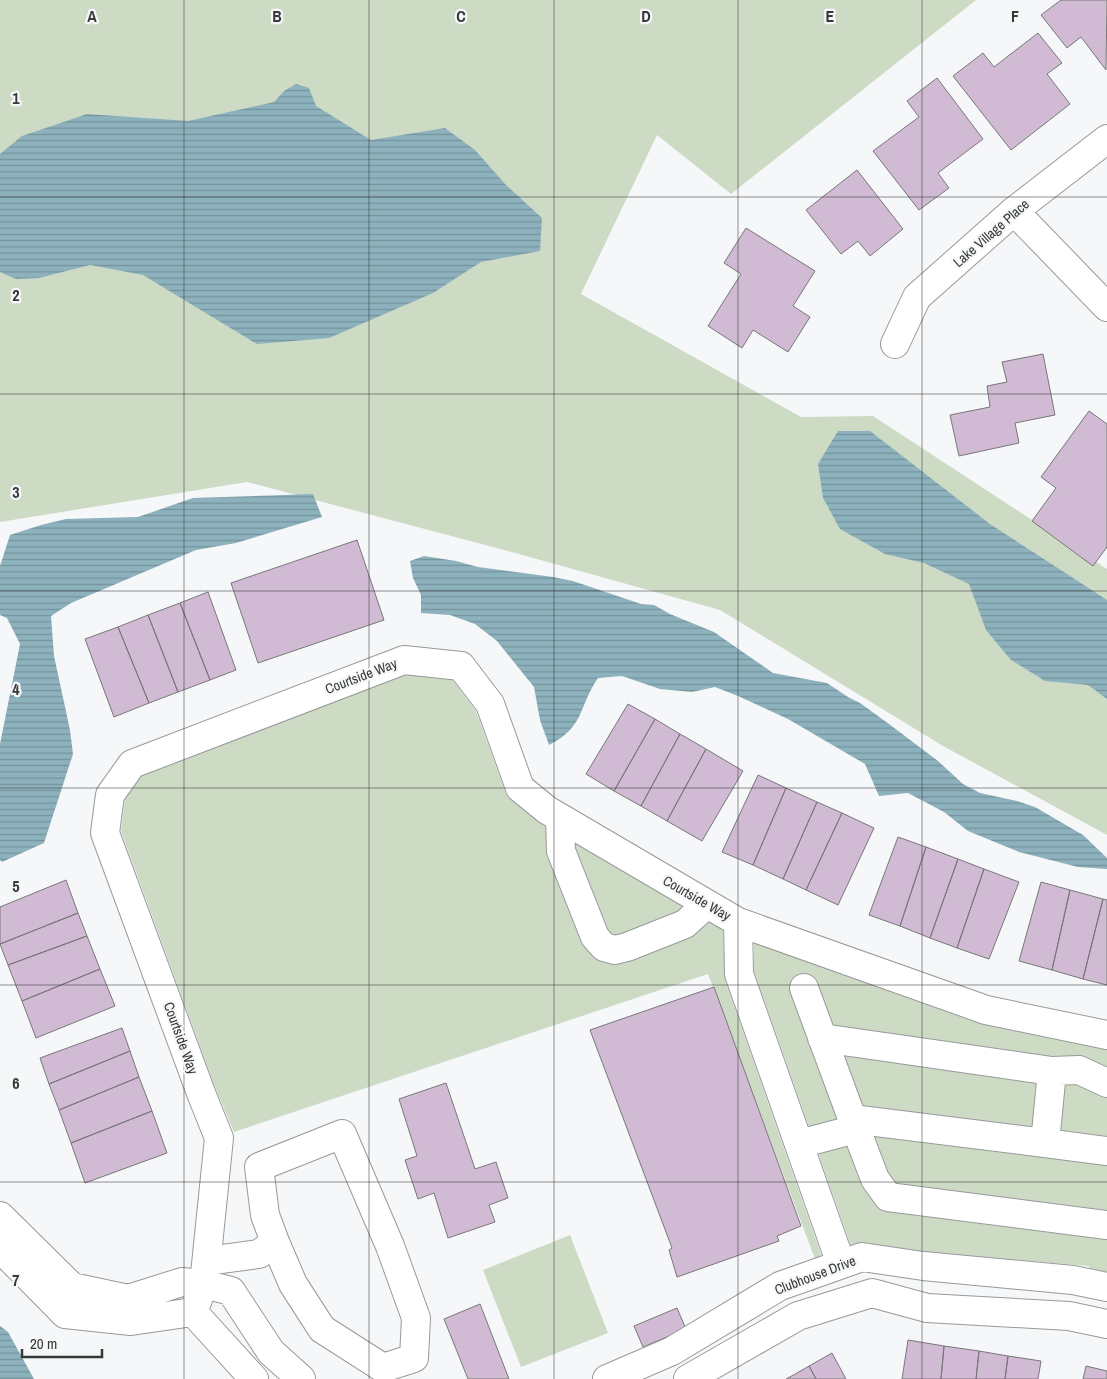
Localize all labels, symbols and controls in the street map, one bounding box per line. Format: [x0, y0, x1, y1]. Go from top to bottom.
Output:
text: A [87, 5, 97, 27]
text: B [272, 5, 282, 27]
text: C [456, 5, 466, 27]
text: D [641, 5, 651, 27]
text: E [826, 5, 835, 27]
text: F [1011, 5, 1019, 27]
text: 1 [12, 87, 20, 109]
street label: Lake Village Place [949, 195, 1033, 271]
text: 2 [12, 284, 20, 306]
text: 3 [12, 481, 20, 503]
street label: Courtside Way [323, 654, 400, 698]
text: 4 [12, 678, 20, 700]
street label: Courtside Way [660, 871, 734, 925]
text: 5 [12, 875, 20, 897]
street label: Courtside Way [160, 999, 202, 1077]
text: 6 [12, 1072, 20, 1094]
street label: Clubhouse Drive [772, 1251, 858, 1299]
text: 7 [12, 1269, 20, 1291]
scale bar [22, 1326, 102, 1358]
text: 20 m [30, 1333, 57, 1354]

